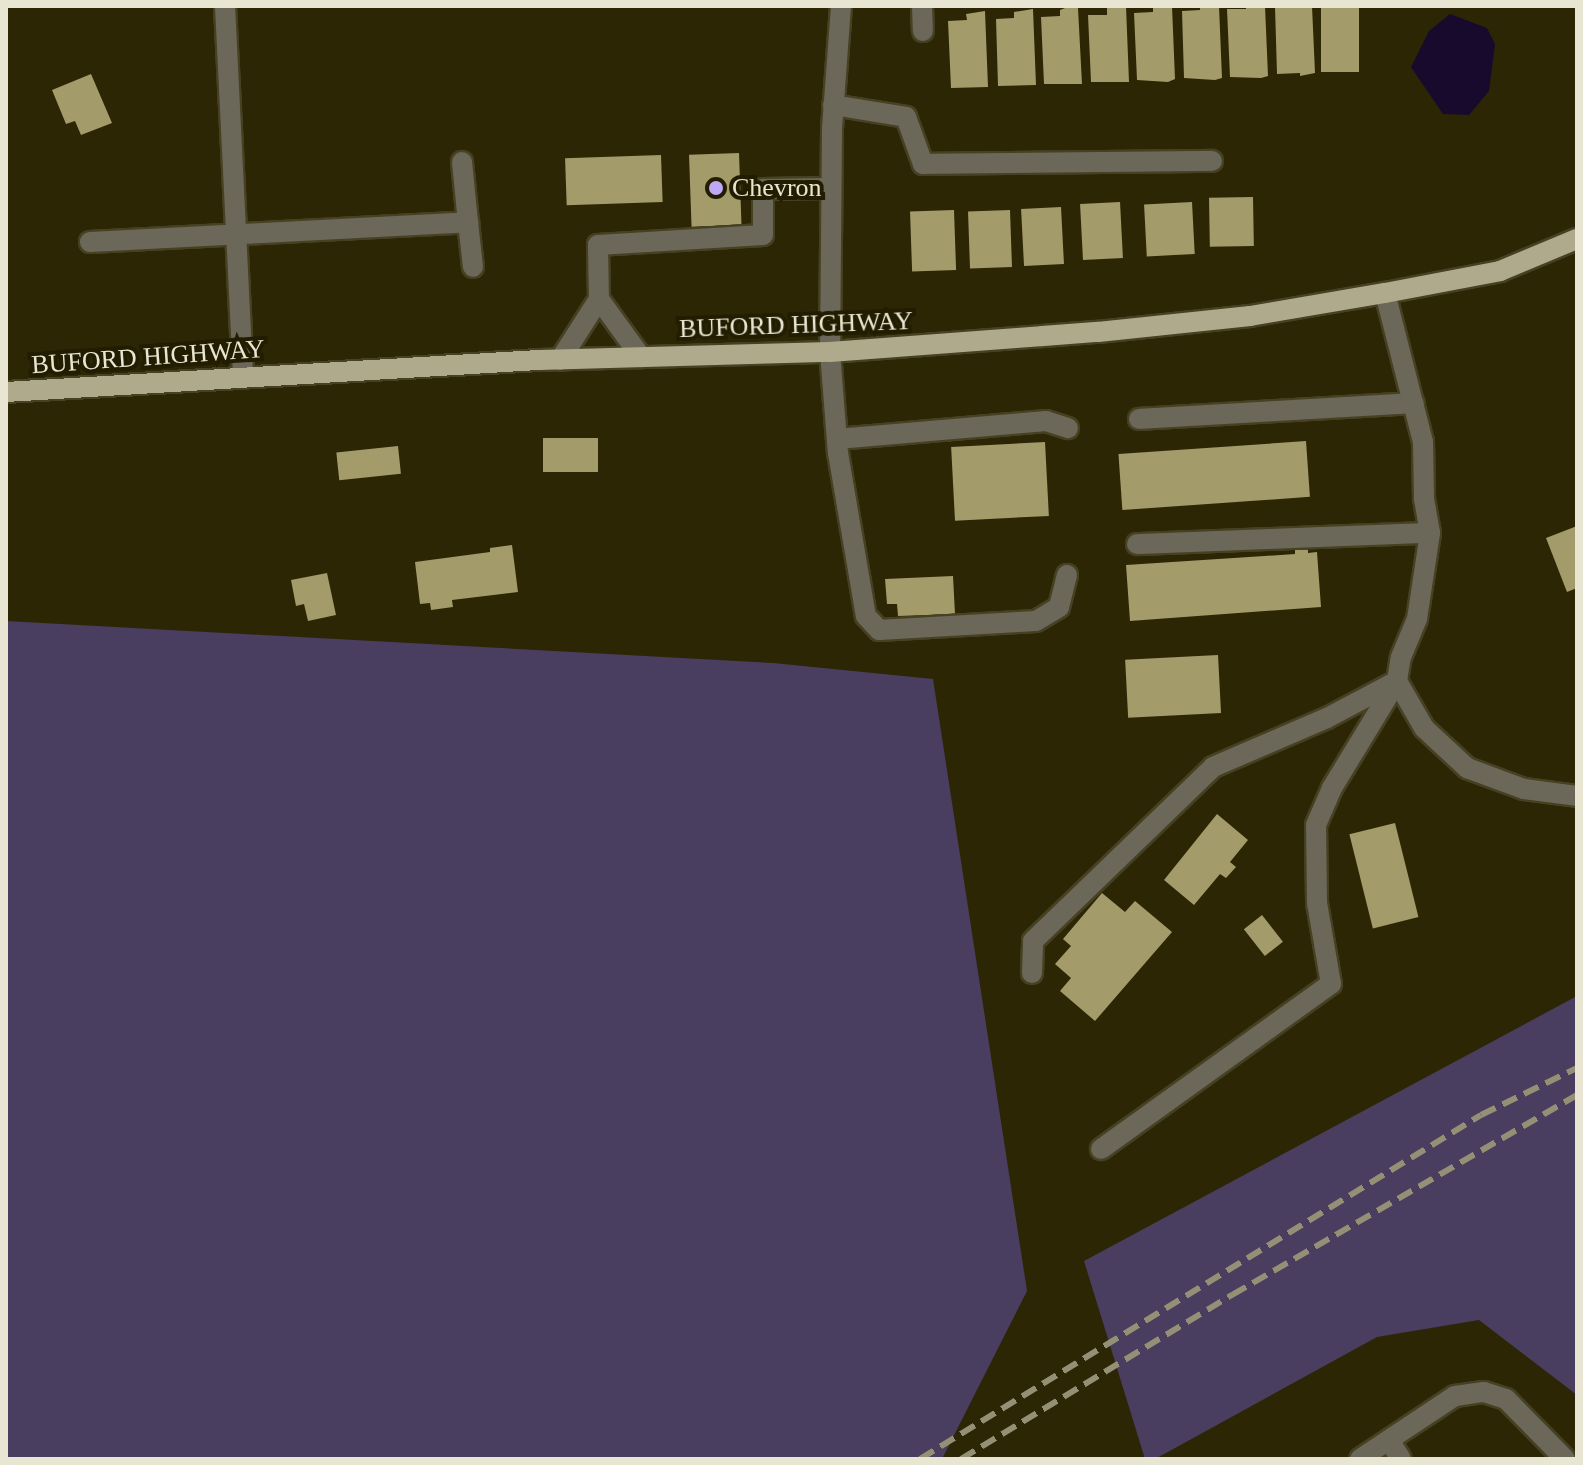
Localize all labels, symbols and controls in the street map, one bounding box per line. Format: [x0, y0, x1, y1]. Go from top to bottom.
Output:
place label: Chevron [732, 172, 822, 204]
marker: Chevron [707, 179, 725, 197]
street label: BUFORD HIGHWAY [679, 305, 913, 345]
street label: BUFORD HIGHWAY [30, 333, 266, 381]

